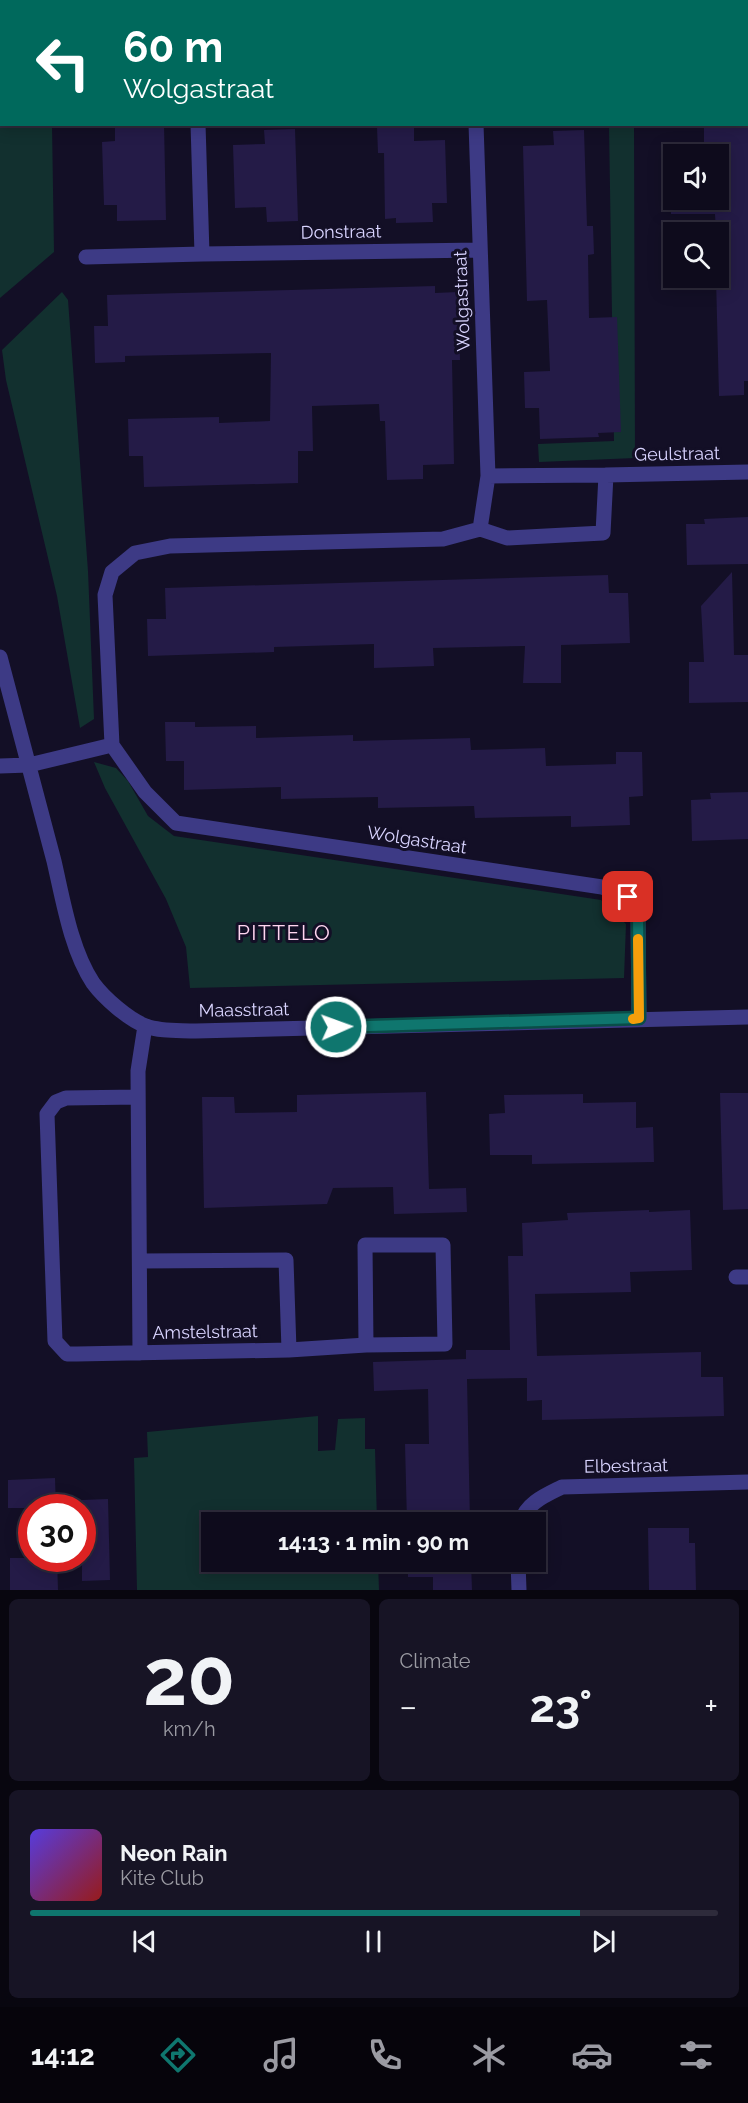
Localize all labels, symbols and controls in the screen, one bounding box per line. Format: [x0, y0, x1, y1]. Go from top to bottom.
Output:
text: 60 m [123, 23, 223, 72]
icon: left [24, 24, 102, 102]
text: Wolgastraat [123, 73, 274, 104]
map controls [663, 144, 729, 288]
button: sound [663, 144, 729, 210]
street label: Donstraat [300, 220, 382, 243]
button: search [663, 222, 729, 288]
street label: Wolgastraat [449, 250, 474, 352]
street label: Geulstraat [634, 442, 720, 465]
street label: Wolgastraat [366, 821, 468, 858]
pin [602, 871, 653, 922]
icon: arrive [611, 880, 644, 913]
district label: PITTELO [237, 920, 331, 945]
position arrow [304, 995, 368, 1059]
street label: Maasstraat [199, 998, 289, 1021]
street label: Amstelstraat [152, 1320, 258, 1343]
street label: Elbestraat [584, 1454, 668, 1477]
speed limit sign: 30 [18, 1494, 96, 1572]
text: 14:13 · 1 min · 90 m [278, 1529, 469, 1555]
text: 20 [143, 1632, 235, 1723]
text: Climate [400, 1649, 471, 1673]
text: 23° [530, 1680, 592, 1733]
text: − [400, 1687, 417, 1726]
text: + [704, 1687, 718, 1726]
text: km/h [163, 1717, 216, 1741]
text: Neon Rain [120, 1840, 228, 1866]
text: Kite Club [120, 1866, 204, 1890]
icon: previous [128, 1925, 161, 1958]
icon: pause [357, 1925, 390, 1958]
icon: next [587, 1925, 620, 1958]
icon: directions [157, 2034, 199, 2076]
icon: music [260, 2034, 302, 2076]
icon: phone [364, 2034, 406, 2076]
icon: climate [468, 2034, 510, 2076]
icon: car [571, 2034, 613, 2076]
icon: filters [675, 2034, 717, 2076]
text: 14:12 [31, 2040, 95, 2071]

